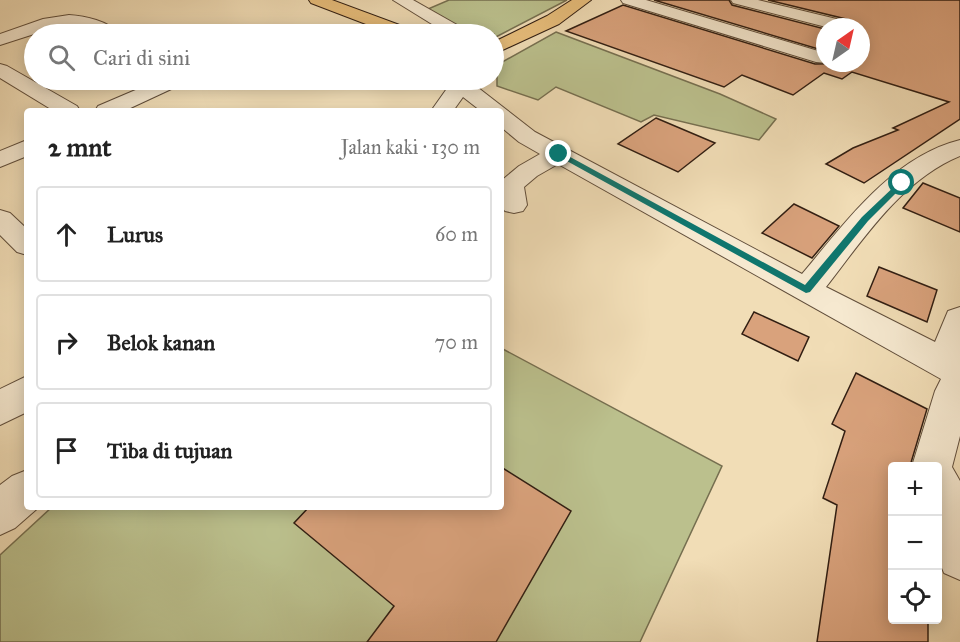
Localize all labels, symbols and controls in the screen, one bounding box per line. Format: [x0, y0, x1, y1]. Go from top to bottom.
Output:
north arrow [816, 18, 870, 72]
search box [24, 24, 504, 90]
icon: search [45, 41, 78, 74]
text: Cari di sini [93, 44, 190, 71]
text: 2 mnt [48, 131, 111, 163]
text: Jalan kaki · 130 m [341, 135, 480, 159]
route end [545, 140, 571, 166]
route start [888, 169, 914, 195]
icon: ahead [50, 218, 83, 251]
text: Lurus [107, 221, 163, 248]
text: 60 m [435, 222, 478, 246]
icon: right [50, 326, 83, 359]
text: Belok kanan [107, 329, 215, 356]
text: 70 m [435, 330, 478, 354]
icon: arrive [50, 434, 83, 467]
text: Tiba di tujuan [107, 437, 232, 464]
map controls [888, 462, 942, 624]
button: + [888, 462, 942, 516]
button: − [888, 516, 942, 570]
button: locate [888, 570, 942, 624]

